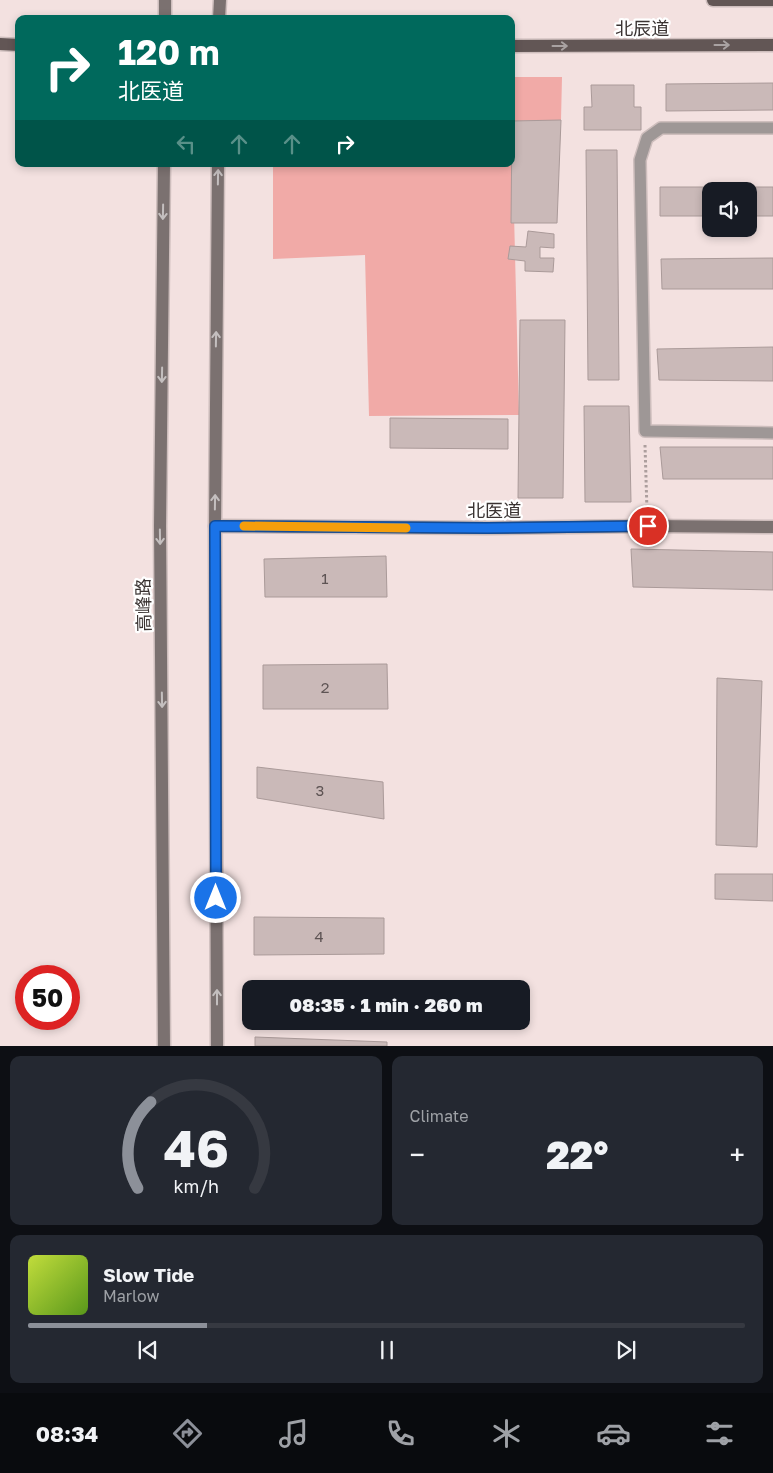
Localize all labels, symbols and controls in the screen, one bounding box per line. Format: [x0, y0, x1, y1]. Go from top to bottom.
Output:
street label: 北辰道 [615, 17, 669, 39]
text: 120 m [118, 31, 220, 73]
icon: right [35, 35, 100, 100]
one-way arrow [714, 40, 730, 50]
one-way arrow [552, 41, 568, 50]
text: 北医道 [118, 77, 184, 104]
icon: left [172, 130, 200, 158]
icon: ahead [225, 130, 253, 158]
icon: ahead [278, 130, 306, 158]
icon: right [331, 130, 359, 158]
one-way arrow [213, 169, 223, 186]
map controls [702, 182, 757, 237]
button: sound [702, 182, 757, 237]
one-way arrow [159, 204, 168, 220]
one-way arrow [211, 332, 221, 348]
one-way arrow [157, 367, 166, 383]
one-way arrow [210, 494, 220, 510]
street label: 北医道 [467, 499, 521, 521]
pin [627, 505, 669, 547]
icon: arrive [634, 512, 662, 540]
one-way arrow [155, 529, 165, 545]
house number: 1 [321, 569, 329, 587]
street label: 高峰路 [132, 578, 154, 632]
house number: 2 [321, 678, 329, 696]
one-way arrow [157, 692, 167, 708]
house number: 3 [316, 781, 324, 799]
position arrow [189, 871, 241, 923]
house number: 4 [314, 927, 324, 945]
speed limit sign: 50 [15, 965, 80, 1030]
one-way arrow [212, 989, 222, 1006]
text: 08:35 · 1 min · 260 m [290, 993, 482, 1016]
text: Climate [410, 1106, 469, 1126]
text: 46 [163, 1116, 229, 1178]
text: 22° [546, 1132, 608, 1177]
text: − [410, 1138, 425, 1171]
text: + [730, 1138, 745, 1171]
text: km/h [173, 1175, 218, 1197]
text: Slow Tide [103, 1263, 194, 1286]
text: Marlow [103, 1286, 159, 1306]
icon: previous [134, 1336, 162, 1364]
icon: pause [373, 1336, 401, 1364]
icon: next [612, 1336, 640, 1364]
icon: directions [170, 1416, 205, 1451]
icon: music [276, 1416, 311, 1451]
icon: phone [383, 1416, 418, 1451]
icon: climate [489, 1416, 524, 1451]
icon: car [596, 1416, 631, 1451]
icon: filters [702, 1416, 737, 1451]
text: 08:34 [36, 1420, 98, 1447]

